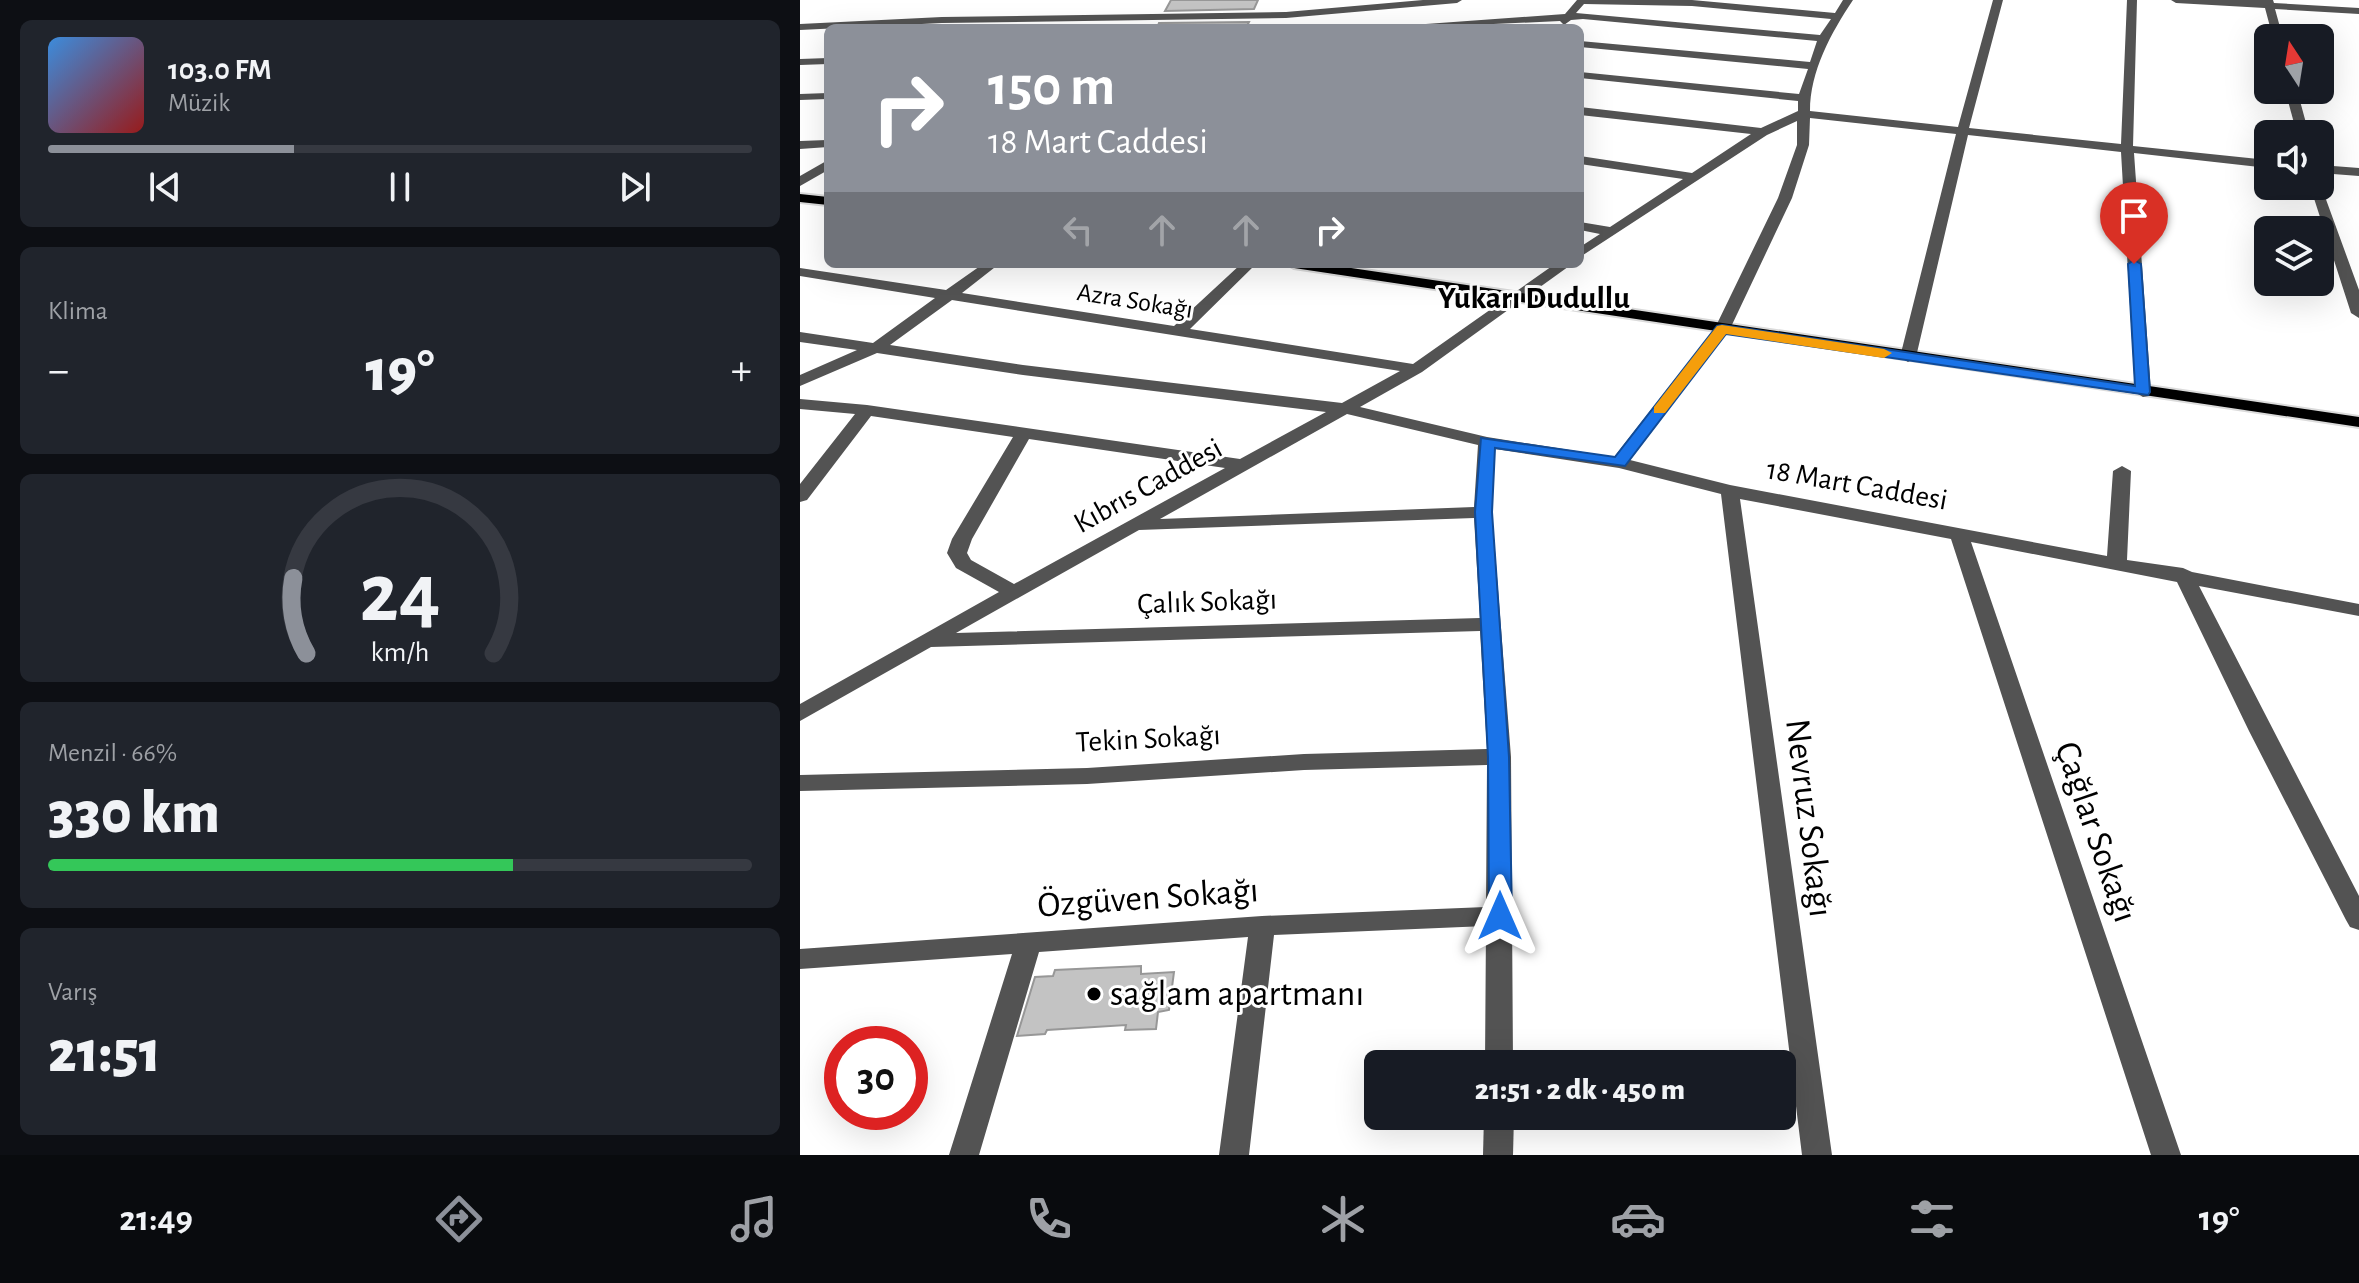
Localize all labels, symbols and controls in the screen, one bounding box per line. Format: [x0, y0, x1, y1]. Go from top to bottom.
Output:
north arrow [2254, 24, 2334, 104]
map controls [2254, 24, 2334, 296]
text: 103.0 FM [168, 55, 272, 85]
icon: right [856, 56, 960, 160]
text: 150 m [988, 59, 1115, 115]
text: Müzik [168, 90, 230, 116]
button: sound [2254, 120, 2334, 200]
text: 18 Mart Caddesi [988, 124, 1208, 160]
icon: previous [143, 165, 187, 209]
icon: pause [378, 165, 422, 209]
icon: next [613, 165, 657, 209]
pin [2100, 182, 2168, 264]
icon: arrive [2112, 194, 2156, 238]
icon: left [1056, 208, 1100, 252]
icon: ahead [1140, 208, 1184, 252]
icon: ahead [1224, 208, 1268, 252]
icon: right [1308, 208, 1352, 252]
button: layers [2254, 216, 2334, 296]
street label: Azra Sokağı [1075, 279, 1195, 323]
district label: Yukarı Dudullu [1438, 282, 1630, 314]
text: Klima [48, 298, 108, 324]
text: 19° [366, 342, 434, 402]
text: − [48, 349, 69, 393]
text: + [731, 349, 752, 393]
street label: Kıbrıs Caddesi [1069, 433, 1227, 539]
street label: 18 Mart Caddesi [1764, 454, 1950, 516]
text: 24 [359, 552, 441, 636]
street label: Çalık Sokağı [1137, 585, 1277, 619]
text: km/h [371, 638, 429, 667]
street label: Nevruz Sokağı [1779, 717, 1839, 919]
street label: Tekin Sokağı [1075, 720, 1221, 758]
street label: Çağlar Sokağı [2048, 737, 2144, 927]
text: Menzil · 66% [48, 740, 177, 766]
text: 330 km [48, 784, 220, 844]
street label: Özgüven Sokağı [1036, 870, 1260, 924]
position arrow [1458, 874, 1542, 958]
place label: sağlam apartmanı [1110, 976, 1364, 1012]
text: Varış [48, 979, 97, 1005]
marker: sağlam apartmanı [1085, 985, 1103, 1003]
text: 21:51 [48, 1023, 161, 1083]
speed limit sign: 30 [824, 1026, 928, 1130]
text: 21:51 · 2 dk · 450 m [1475, 1075, 1685, 1105]
icon: directions [431, 1191, 487, 1247]
icon: music [726, 1191, 782, 1247]
icon: phone [1021, 1191, 1077, 1247]
icon: climate [1315, 1191, 1371, 1247]
icon: car [1610, 1191, 1666, 1247]
icon: filters [1904, 1191, 1960, 1247]
text: 21:49 [119, 1201, 193, 1237]
text: 19° [2199, 1201, 2240, 1237]

